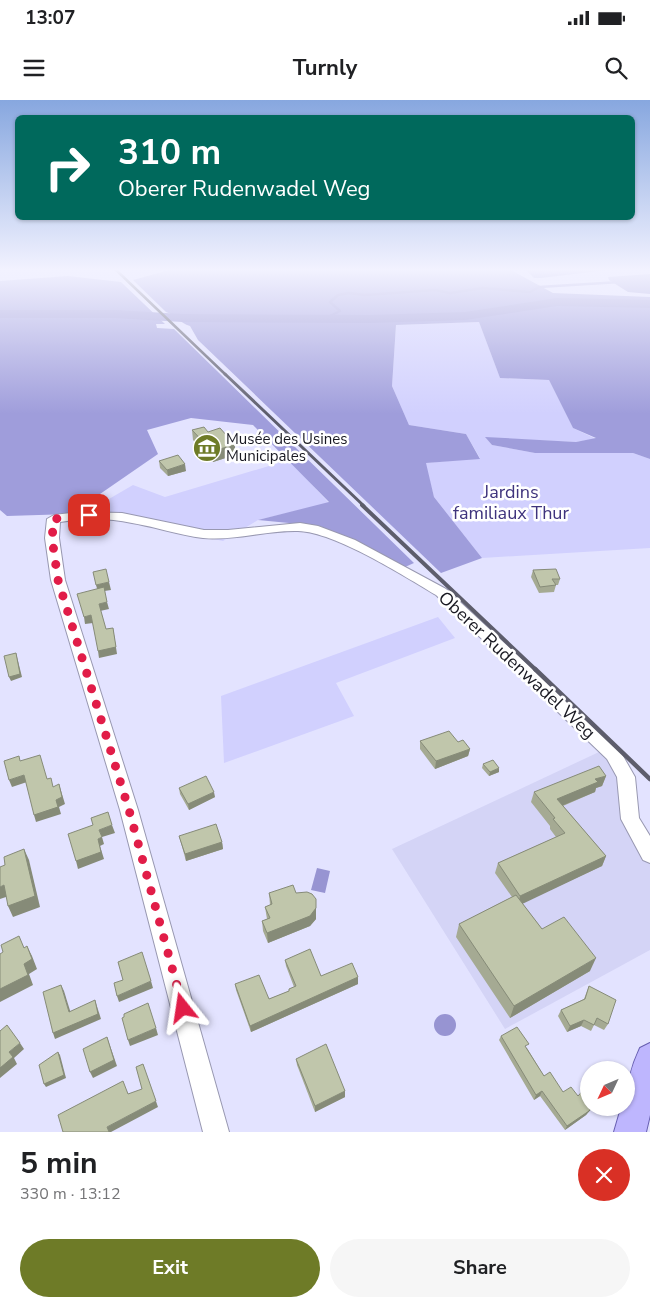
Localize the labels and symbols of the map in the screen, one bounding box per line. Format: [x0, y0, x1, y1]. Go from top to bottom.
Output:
place label: Musée des Usines Municipales [226, 429, 347, 466]
museum icon: Musée des Usines Municipales [192, 433, 222, 463]
park label: Jardins familiaux Thur [453, 480, 569, 525]
pin [68, 494, 110, 536]
street label: Oberer Rudenwadel Weg [433, 586, 601, 744]
position arrow [156, 981, 208, 1033]
north arrow [580, 1061, 635, 1116]

